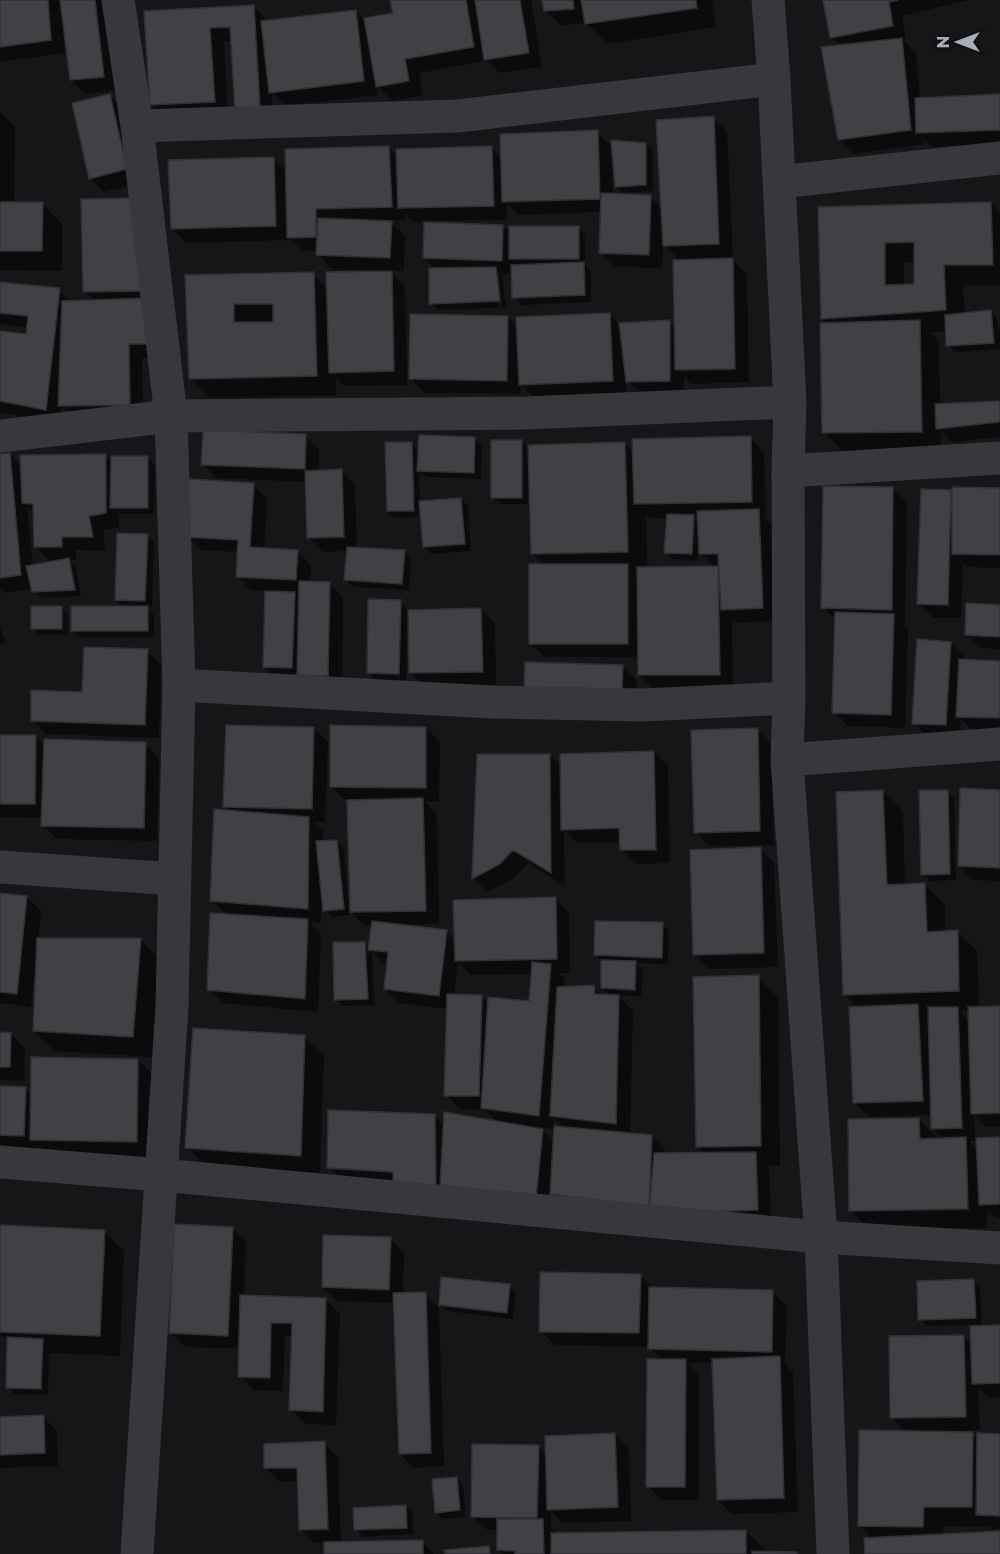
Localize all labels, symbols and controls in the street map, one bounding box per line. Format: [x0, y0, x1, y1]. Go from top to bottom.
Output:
north arrow [928, 12, 988, 72]
text: N [934, 36, 953, 48]

